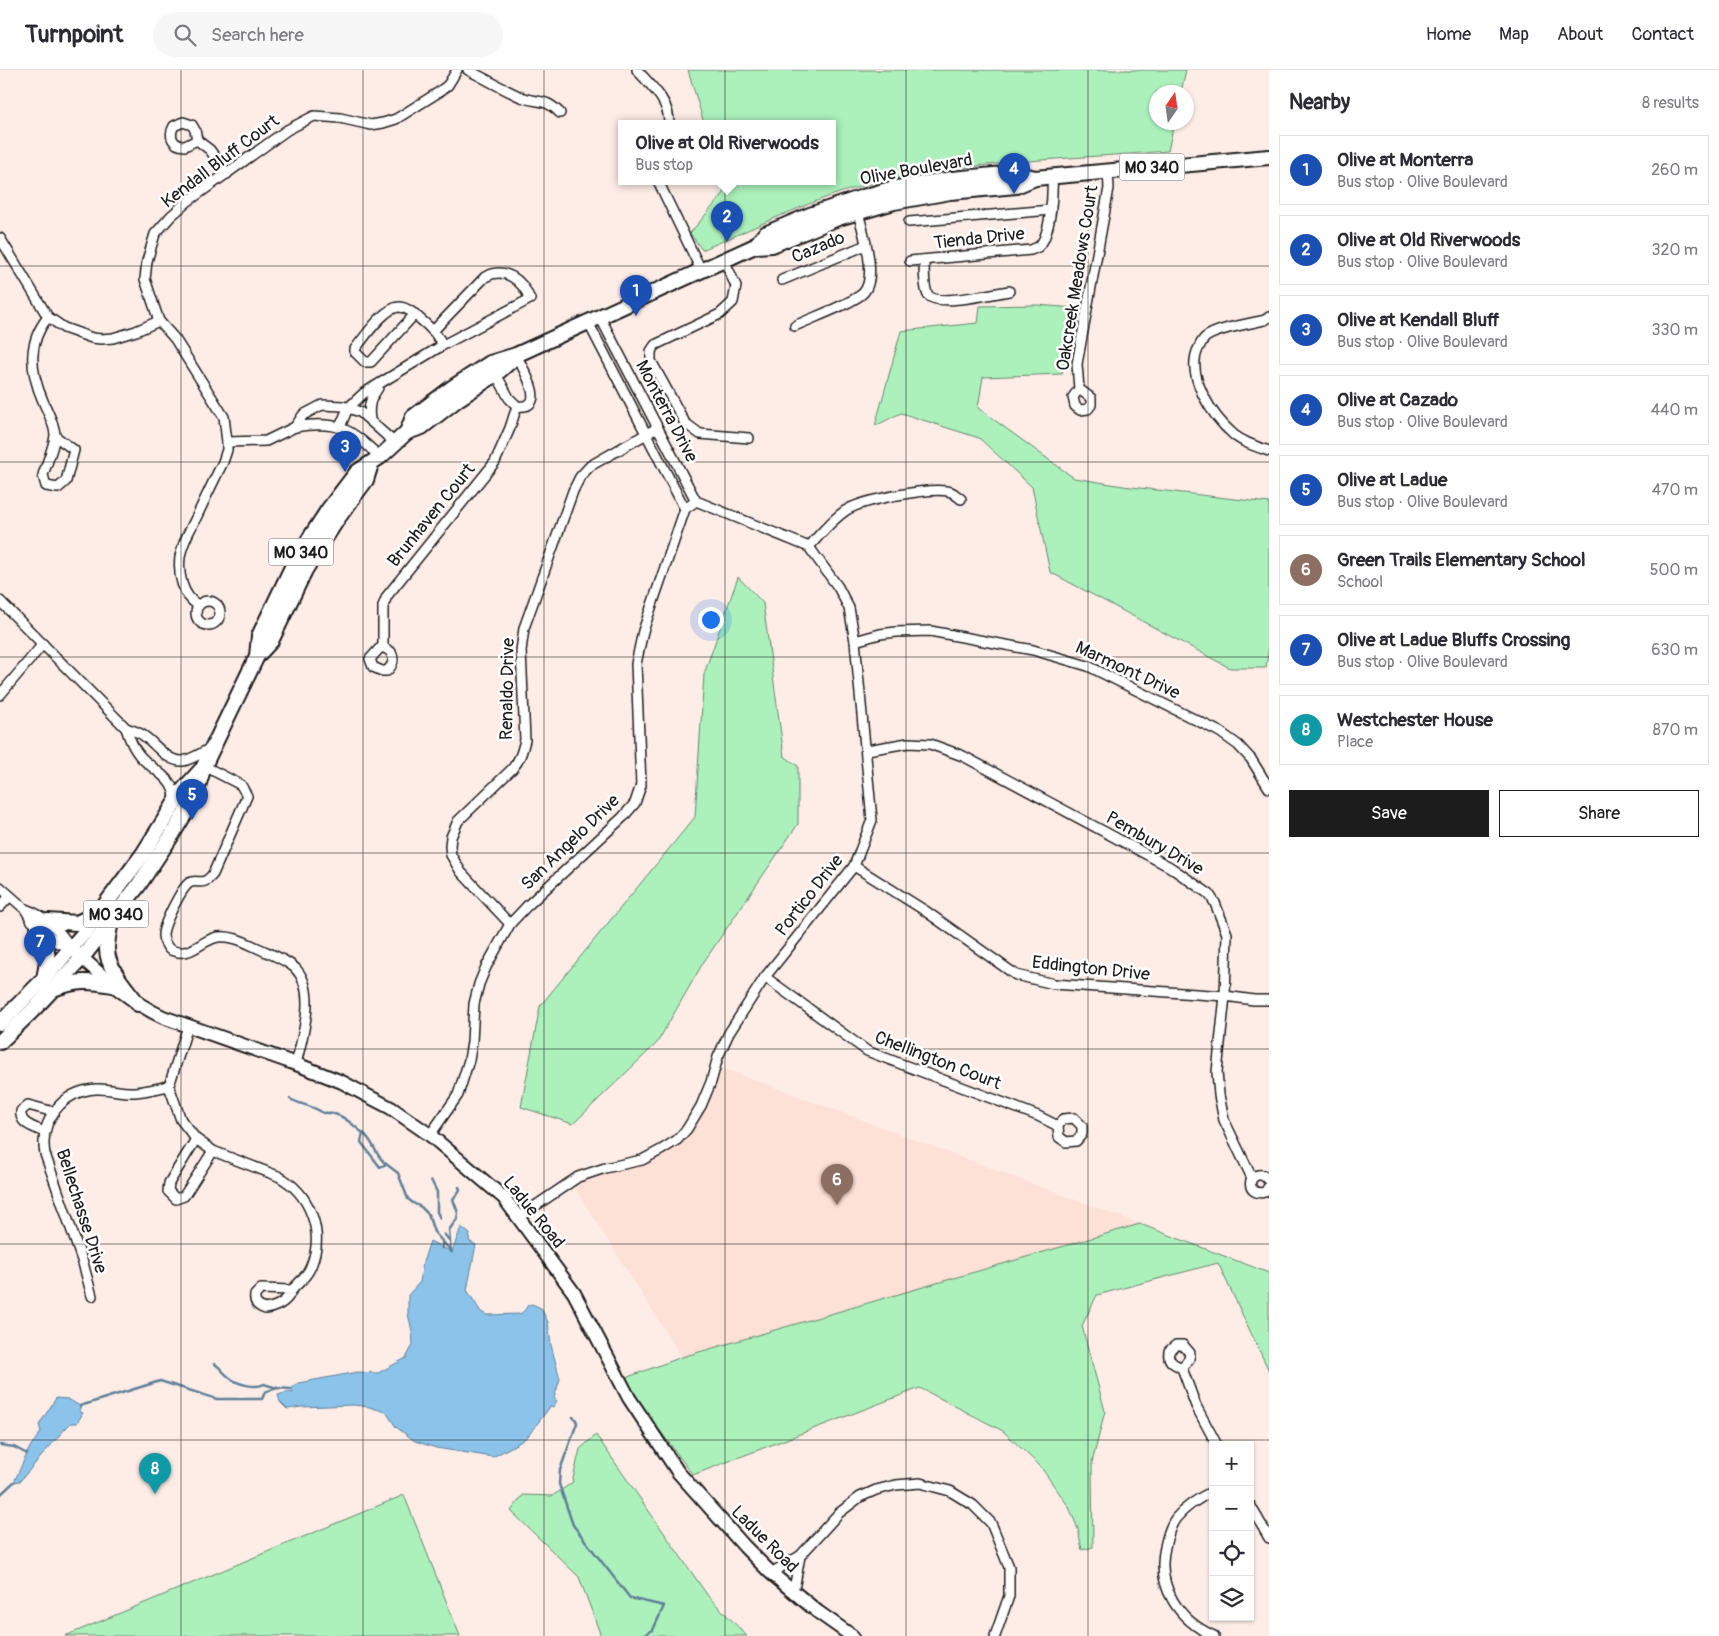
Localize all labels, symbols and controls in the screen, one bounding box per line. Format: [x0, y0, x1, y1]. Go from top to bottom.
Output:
search box [153, 12, 503, 57]
text: Turnpoint [25, 20, 123, 49]
icon: search [171, 21, 199, 49]
text: Search here [211, 23, 304, 47]
text: Home [1426, 23, 1471, 46]
text: Map [1499, 23, 1529, 46]
text: About [1557, 23, 1603, 46]
text: Contact [1631, 23, 1694, 46]
north arrow [1149, 85, 1194, 130]
text: Nearby [1289, 89, 1350, 116]
text: 8 results [1642, 93, 1699, 113]
street label: Kendall Bluff Court [157, 109, 284, 213]
popup [618, 120, 836, 185]
text: Olive at Old Riverwoods [635, 131, 819, 155]
street label: Olive Boulevard [858, 148, 974, 191]
text: Olive at Monterra [1337, 148, 1473, 172]
pin: 4 [998, 153, 1030, 194]
road number: MO 340 [1120, 154, 1184, 180]
text: Bus stop [635, 155, 693, 175]
text: 1 [1303, 160, 1309, 180]
text: 260 m [1651, 160, 1698, 180]
text: Bus stop · Olive Boulevard [1337, 172, 1508, 192]
street label: Oakcreek Meadows Court [1051, 183, 1104, 372]
pin: 2 [711, 201, 743, 242]
street label: Tienda Drive [932, 222, 1026, 255]
street label: Cazado [788, 226, 848, 269]
text: Olive at Old Riverwoods [1337, 228, 1520, 252]
text: 2 [1302, 240, 1310, 260]
text: 320 m [1652, 240, 1698, 260]
text: Bus stop · Olive Boulevard [1337, 252, 1508, 272]
pin: 1 [620, 275, 652, 316]
text: Olive at Kendall Bluff [1337, 308, 1499, 332]
text: 3 [1302, 320, 1310, 340]
text: 330 m [1652, 320, 1698, 340]
text: Bus stop · Olive Boulevard [1337, 332, 1508, 352]
street label: Monterra Drive [630, 356, 703, 466]
text: Olive at Cazado [1337, 388, 1458, 412]
text: 4 [1301, 400, 1311, 420]
text: 440 m [1651, 400, 1698, 420]
text: Bus stop · Olive Boulevard [1337, 412, 1508, 432]
pin: 3 [329, 431, 361, 472]
street label: Brunhaven Court [383, 458, 481, 572]
text: Olive at Ladue [1337, 468, 1447, 492]
text: 5 [1302, 480, 1310, 500]
text: 470 m [1652, 480, 1698, 500]
text: Bus stop · Olive Boulevard [1337, 492, 1508, 512]
road number: MO 340 [268, 538, 334, 566]
text: Green Trails Elementary School [1337, 548, 1585, 572]
text: 6 [1301, 560, 1311, 580]
text: 500 m [1650, 560, 1698, 580]
text: School [1337, 572, 1383, 592]
your location [698, 607, 724, 633]
text: Olive at Ladue Bluffs Crossing [1337, 628, 1570, 652]
street label: Marmont Drive [1072, 636, 1184, 705]
street label: Renaldo Drive [495, 638, 520, 740]
text: 7 [1302, 640, 1310, 660]
text: 630 m [1651, 640, 1698, 660]
text: Bus stop · Olive Boulevard [1337, 652, 1508, 672]
text: Westchester House [1337, 708, 1493, 732]
text: 8 [1302, 720, 1310, 740]
text: 870 m [1653, 720, 1698, 740]
text: Place [1337, 732, 1373, 752]
pin: 5 [176, 779, 208, 820]
street label: San Angelo Drive [516, 789, 625, 895]
button: Save [1289, 790, 1489, 837]
button: Share [1499, 790, 1699, 837]
street label: Pembury Drive [1102, 806, 1208, 881]
street label: Portico Drive [770, 850, 849, 941]
road number: MO 340 [84, 901, 148, 928]
pin: 7 [24, 926, 56, 967]
street label: Eddington Drive [1031, 951, 1151, 986]
street label: Chellington Court [871, 1026, 1005, 1095]
street label: Bellechasse Drive [51, 1146, 113, 1277]
pin: 6 [821, 1164, 853, 1205]
street label: Ladue Road [497, 1171, 570, 1253]
map controls [1209, 1441, 1254, 1621]
button: + [1209, 1441, 1254, 1486]
pin: 8 [139, 1453, 171, 1494]
button: − [1209, 1486, 1254, 1531]
street label: Ladue Road [726, 1501, 803, 1578]
button: locate [1209, 1531, 1254, 1576]
button: layers [1209, 1576, 1254, 1621]

